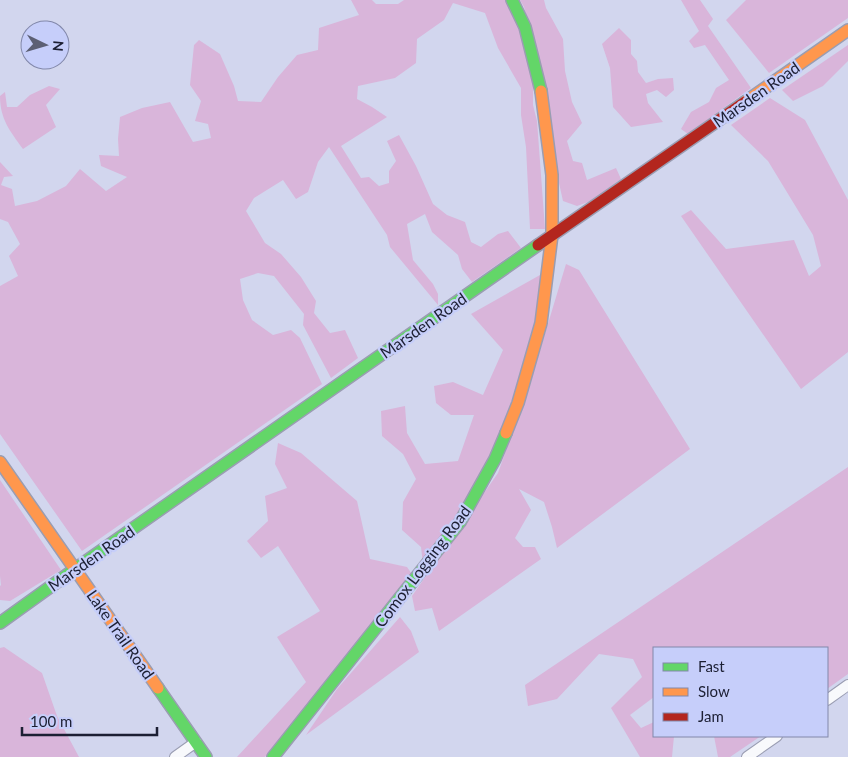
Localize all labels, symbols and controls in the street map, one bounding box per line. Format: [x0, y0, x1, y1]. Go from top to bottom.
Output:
north arrow [20, 20, 70, 70]
text: N [50, 40, 67, 52]
street label: Marsden Road [709, 57, 803, 131]
street label: Marsden Road [376, 288, 470, 362]
street label: Comox Logging Road [370, 501, 474, 631]
street label: Marsden Road [44, 521, 138, 595]
street label: Lake Trail Road [83, 586, 159, 682]
legend [653, 647, 828, 737]
text: Fast [698, 657, 725, 675]
text: Slow [698, 682, 730, 700]
scale bar [22, 704, 158, 736]
text: Jam [698, 707, 724, 725]
text: 100 m [30, 712, 72, 730]

